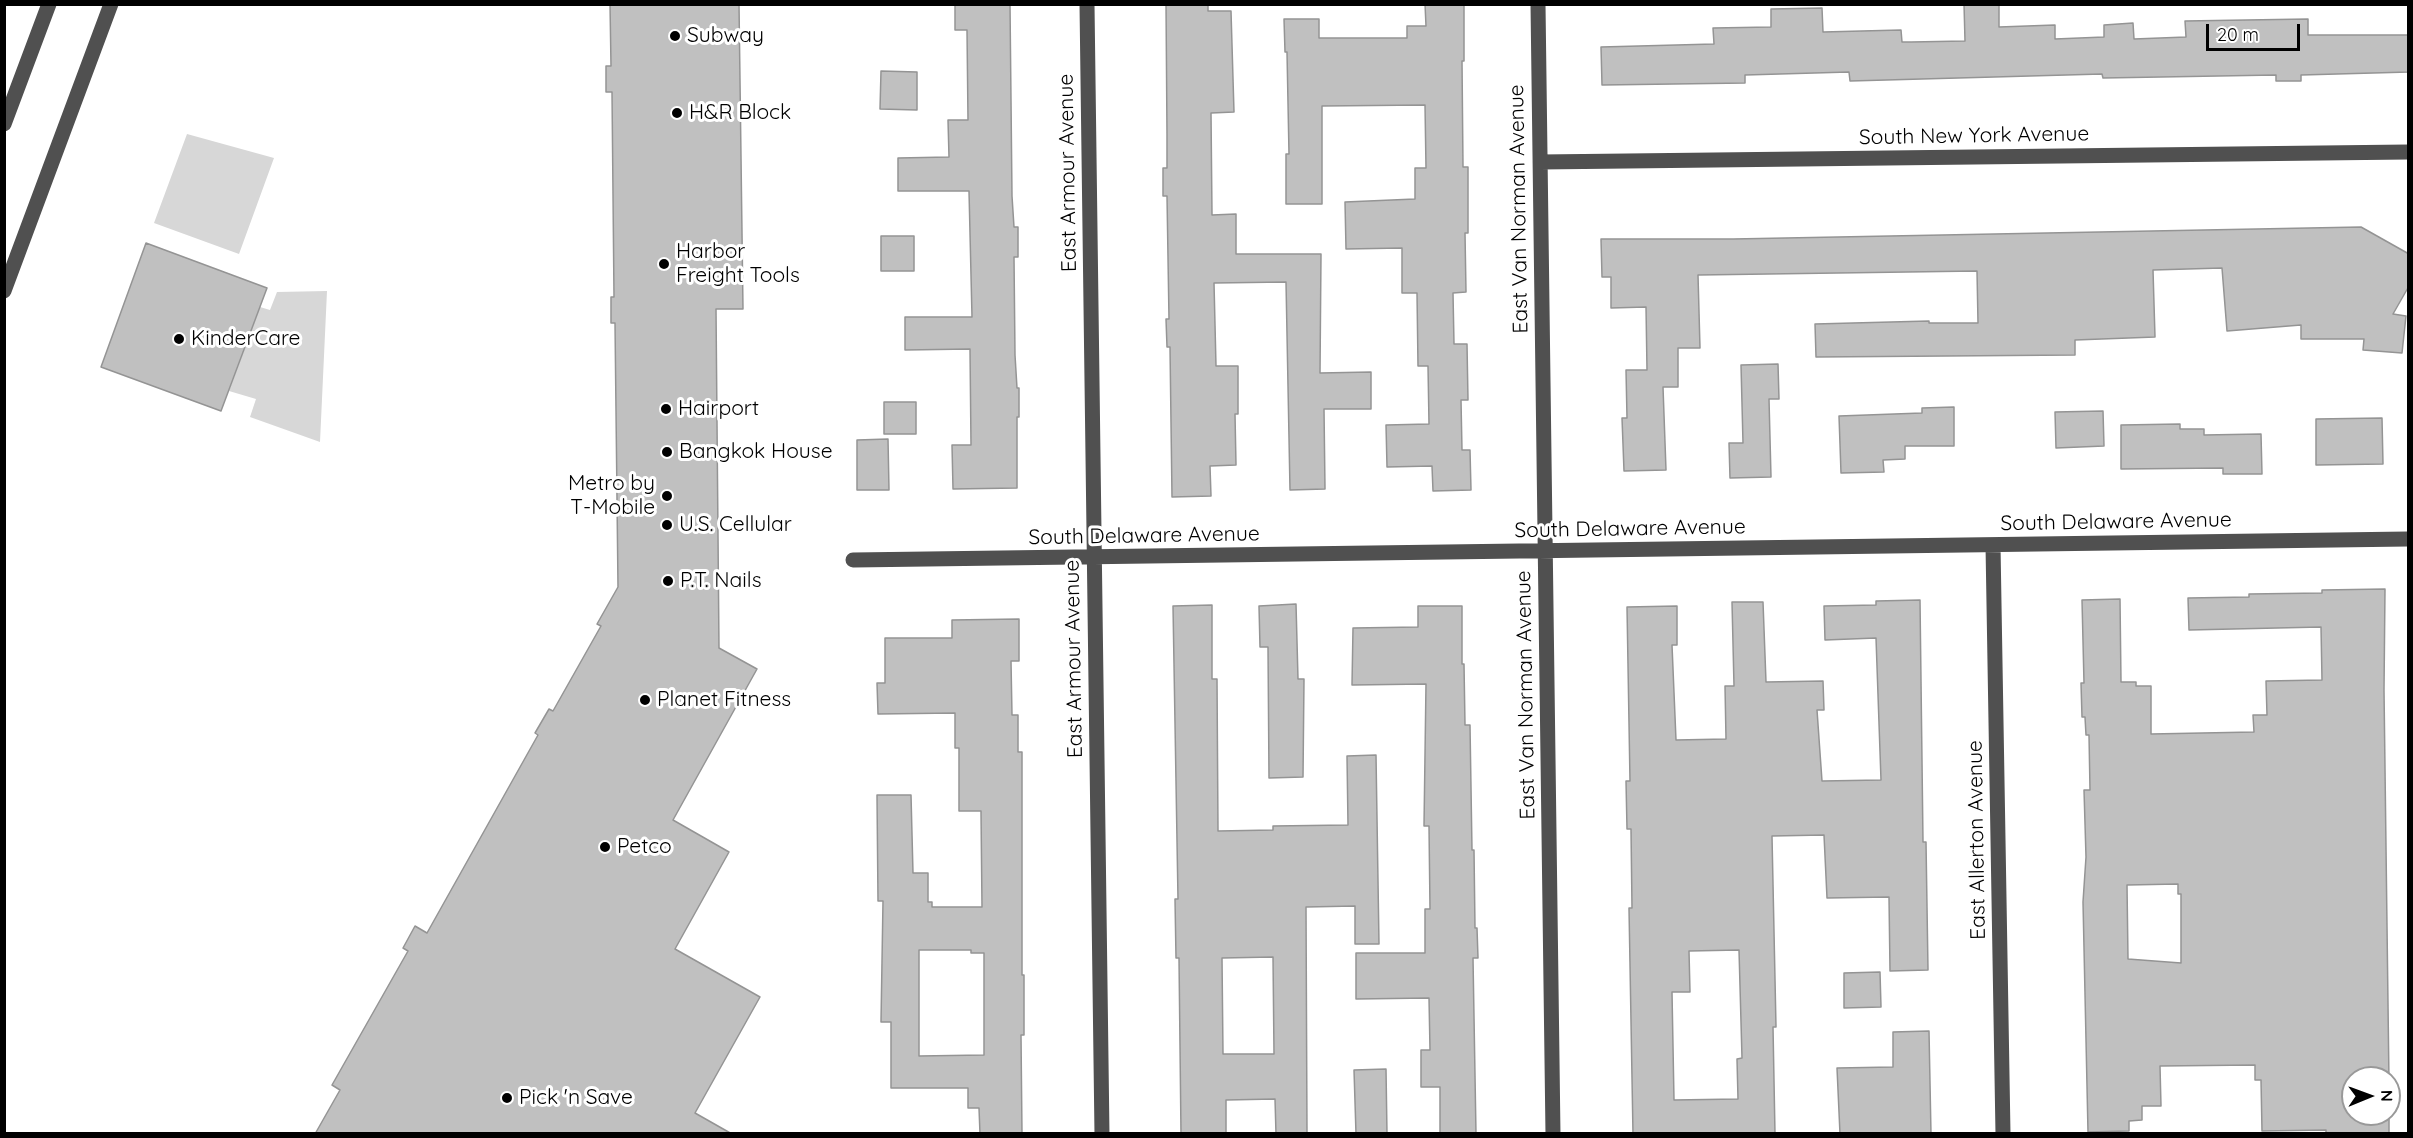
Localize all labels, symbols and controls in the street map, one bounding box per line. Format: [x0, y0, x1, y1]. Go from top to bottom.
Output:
scale bar [2209, 12, 2304, 50]
place label: Subway [687, 23, 764, 49]
text: 20 m [2217, 23, 2259, 46]
marker: Subway [668, 29, 682, 43]
street label: East Armour Avenue [1054, 74, 1082, 272]
street label: East Van Norman Avenue [1504, 84, 1534, 334]
place label: H&R Block [689, 100, 791, 126]
marker: H&R Block [670, 106, 684, 120]
street label: South New York Avenue [1859, 121, 2089, 151]
place label: Harbor Freight Tools [676, 239, 800, 289]
marker: Harbor Freight Tools [657, 257, 671, 271]
place label: KinderCare [191, 326, 300, 352]
marker: KinderCare [172, 332, 186, 346]
place label: Hairport [678, 396, 759, 422]
marker: Hairport [659, 402, 673, 416]
place label: Bangkok House [679, 439, 833, 465]
marker: Bangkok House [660, 445, 674, 459]
place label: Metro by T-Mobile [568, 471, 655, 521]
marker: Metro by T-Mobile [660, 489, 674, 503]
street label: South Delaware Avenue [2000, 507, 2232, 537]
place label: U.S. Cellular [679, 512, 792, 538]
street label: South Delaware Avenue [1514, 514, 1746, 544]
marker: U.S. Cellular [660, 518, 674, 532]
street label: South Delaware Avenue [1028, 521, 1260, 551]
street label: East Armour Avenue [1060, 560, 1088, 758]
place label: P.T. Nails [680, 568, 762, 594]
street label: East Van Norman Avenue [1511, 570, 1541, 820]
marker: P.T. Nails [661, 574, 675, 588]
place label: Planet Fitness [657, 687, 791, 713]
marker: Planet Fitness [638, 693, 652, 707]
street label: East Allerton Avenue [1963, 740, 1991, 940]
place label: Petco [617, 834, 672, 860]
marker: Petco [598, 840, 612, 854]
north arrow [2341, 1066, 2401, 1126]
place label: Pick 'n Save [519, 1085, 633, 1111]
text: N [2377, 1090, 2397, 1102]
marker: Pick 'n Save [500, 1091, 514, 1105]

